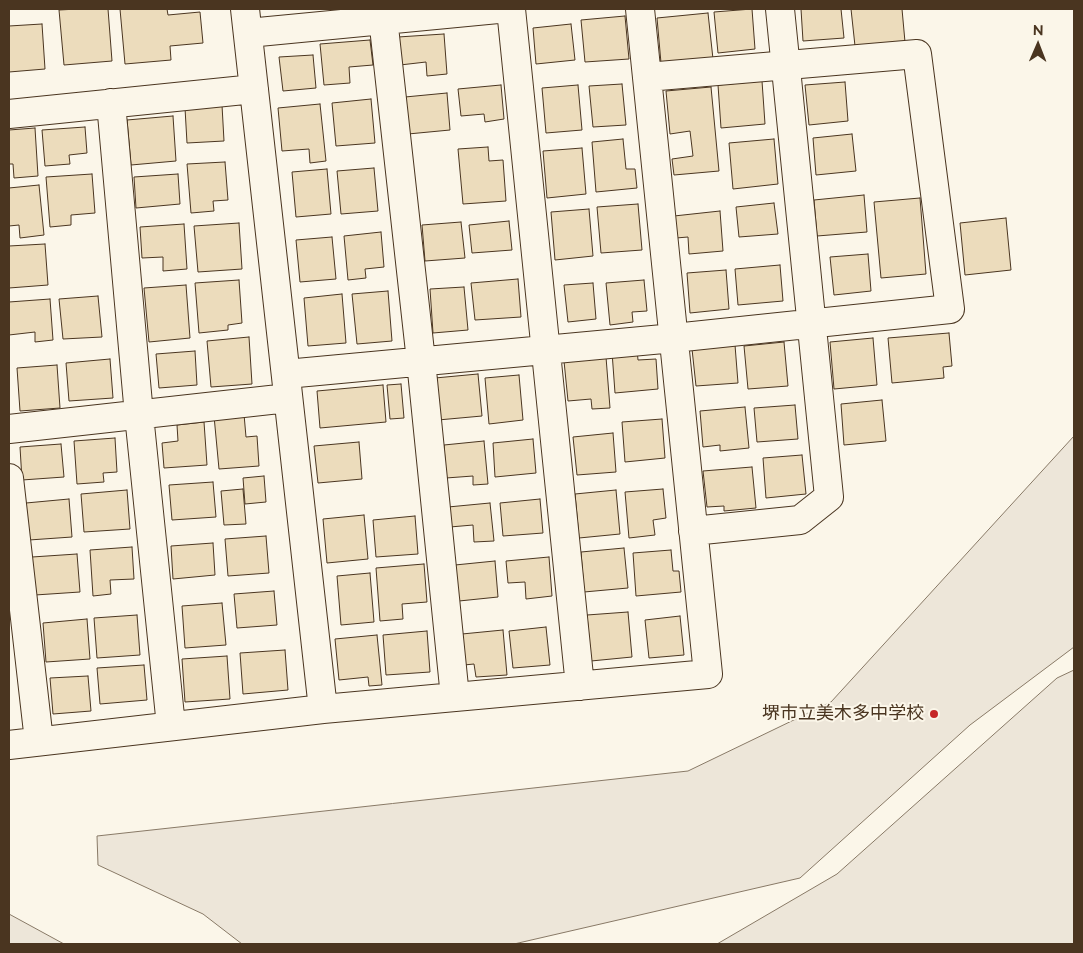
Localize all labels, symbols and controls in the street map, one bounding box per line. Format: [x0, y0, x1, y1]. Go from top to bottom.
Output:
north arrow [1013, 20, 1063, 70]
text: N [1033, 22, 1044, 38]
place label: 堺市立美木多中学校 [762, 703, 924, 725]
marker: 堺市立美木多中学校 [928, 708, 940, 720]

